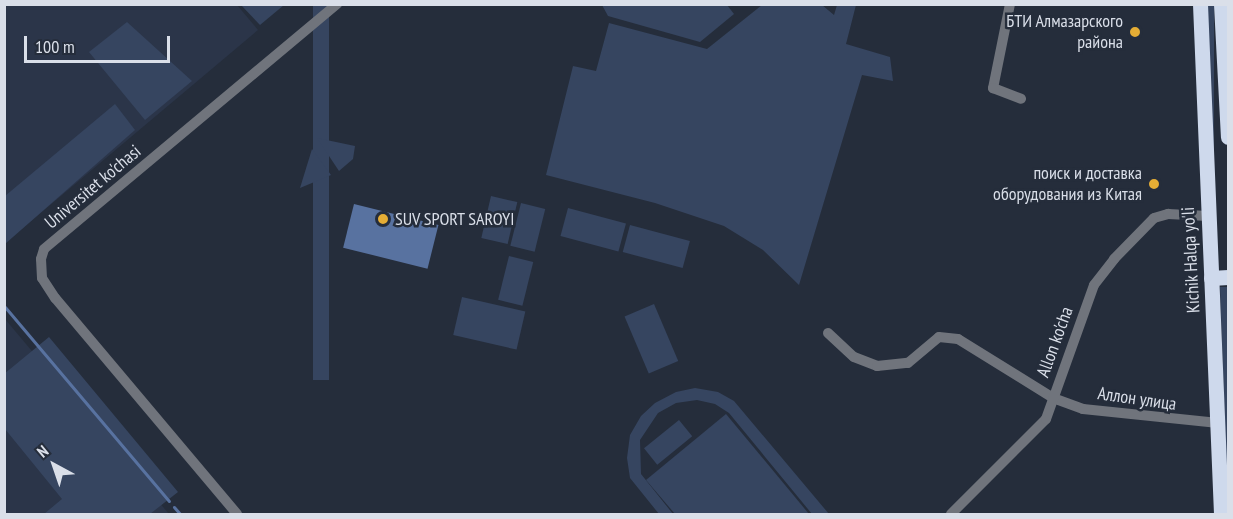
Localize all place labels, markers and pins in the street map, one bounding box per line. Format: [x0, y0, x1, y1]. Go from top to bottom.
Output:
place label: БТИ Алмазарского района [1006, 11, 1123, 54]
marker: БТИ Алмазарского района [1128, 25, 1142, 39]
place label: поиск и доставка оборудования из Китая [993, 163, 1142, 206]
marker: поиск и доставка оборудования из Китая [1147, 177, 1161, 191]
place label: SUV SPORT SAROYI [395, 208, 515, 230]
marker: SUV SPORT SAROYI [376, 212, 390, 226]

